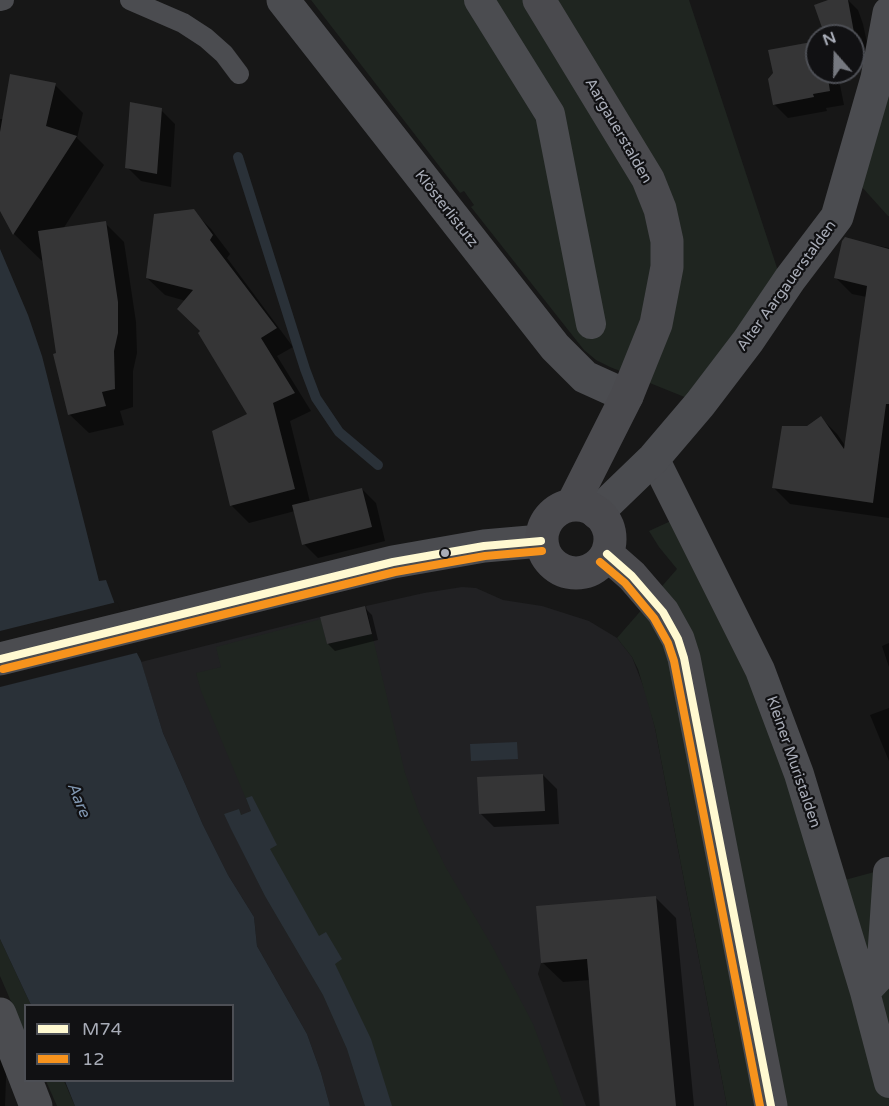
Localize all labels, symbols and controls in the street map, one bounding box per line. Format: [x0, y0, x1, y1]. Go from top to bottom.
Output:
north arrow [805, 24, 865, 84]
text: N [820, 27, 839, 51]
street label: Aargauerstalden [581, 75, 655, 187]
street label: Klösterlistutz [410, 167, 482, 251]
street label: Alter Aargauerstalden [734, 217, 840, 355]
unlabelled marker [439, 547, 451, 559]
street label: Kleiner Muristalden [762, 694, 824, 830]
water label: Aare [62, 780, 94, 820]
legend [24, 1004, 234, 1082]
text: M74 [82, 1018, 122, 1040]
text: 12 [82, 1048, 105, 1070]

